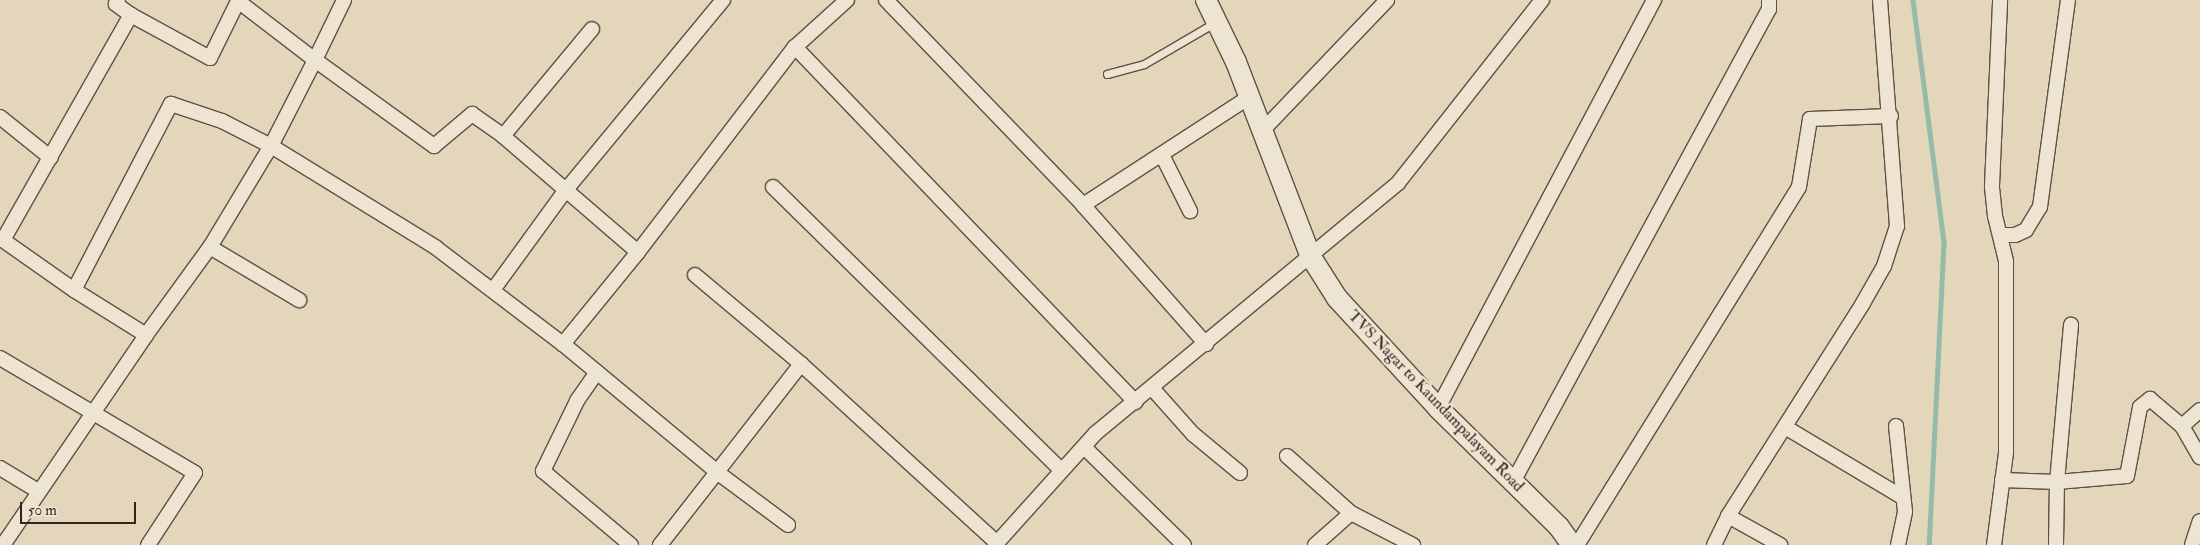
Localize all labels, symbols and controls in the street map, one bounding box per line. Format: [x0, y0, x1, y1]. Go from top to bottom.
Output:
street label: TVS Nagar to Kaundampalayam Road [1344, 306, 1528, 496]
scale bar [22, 492, 139, 524]
text: 50 m [28, 501, 57, 520]

